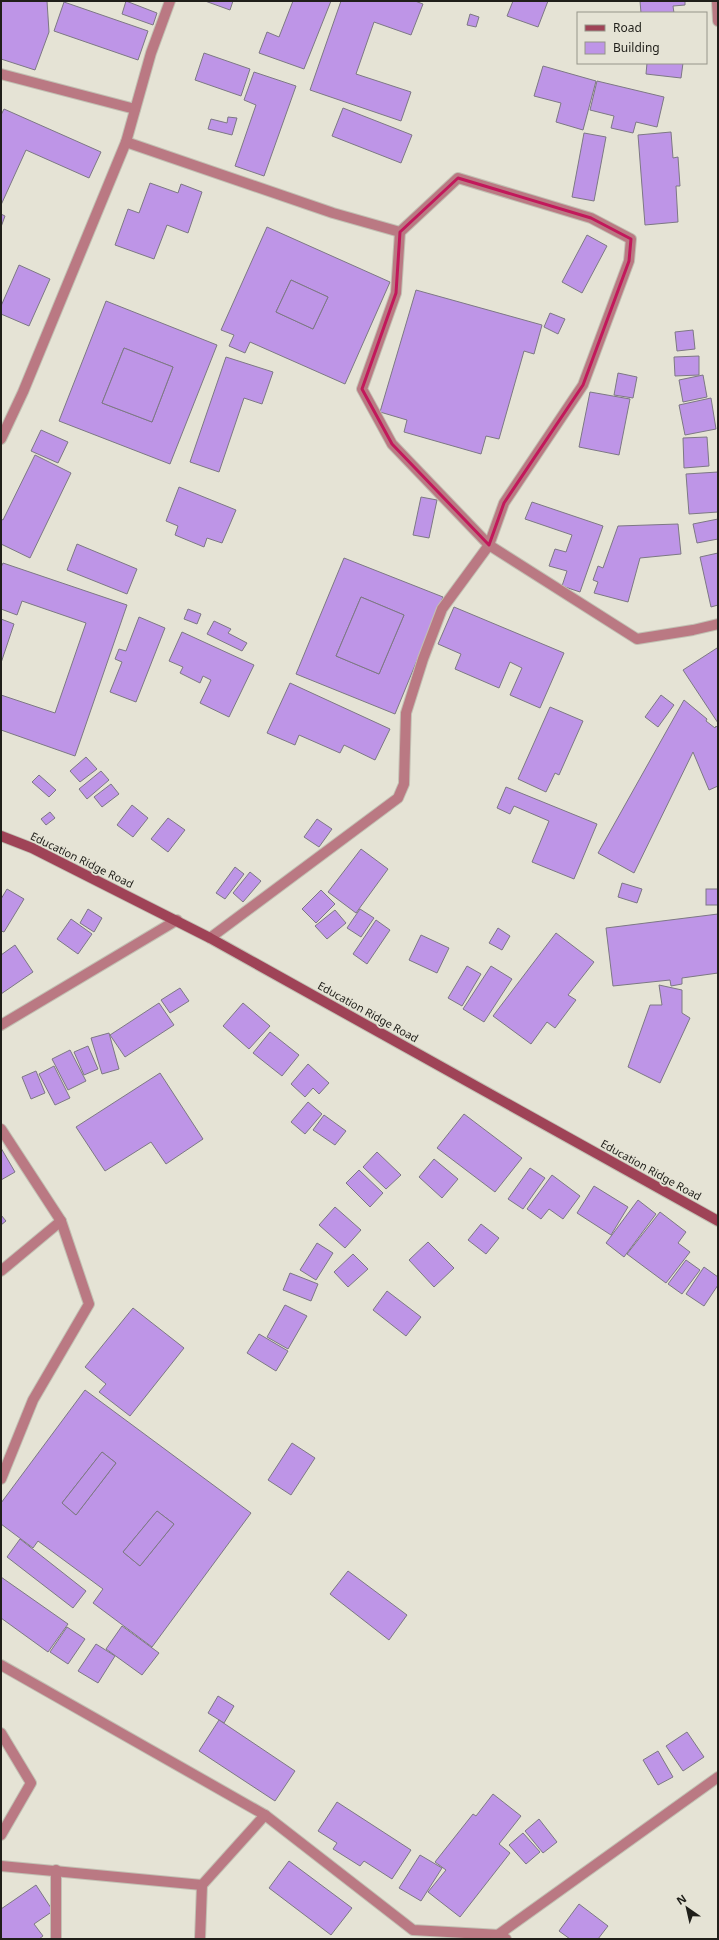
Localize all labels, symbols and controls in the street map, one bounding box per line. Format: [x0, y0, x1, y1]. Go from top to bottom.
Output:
legend [577, 12, 707, 64]
text: Road [613, 19, 642, 36]
text: Building [613, 39, 660, 56]
street label: Education Ridge Road [28, 828, 136, 891]
street label: Education Ridge Road [315, 978, 421, 1046]
street label: Education Ridge Road [598, 1136, 704, 1204]
north arrow [667, 1888, 707, 1928]
text: N [673, 1891, 689, 1908]

